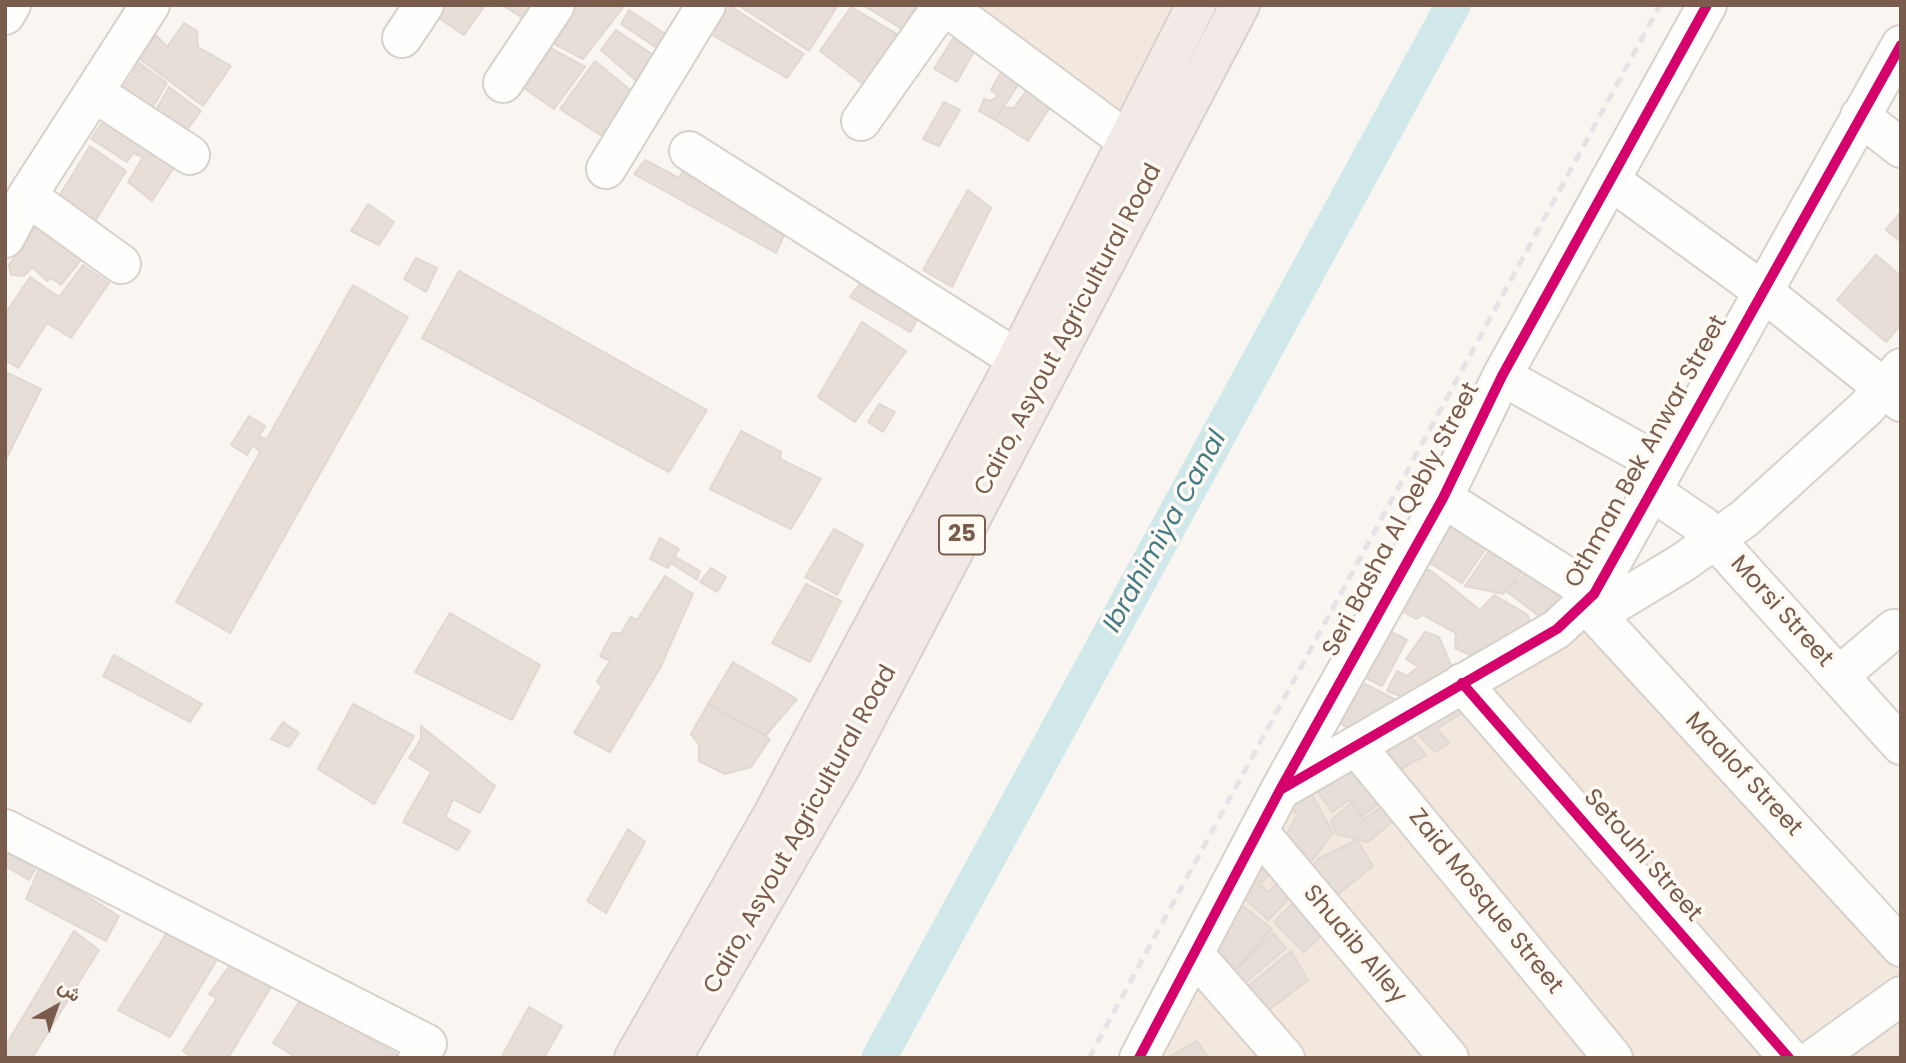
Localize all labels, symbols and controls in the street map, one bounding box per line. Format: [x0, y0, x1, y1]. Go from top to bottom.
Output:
street label: Cairo, Asyout Agricultural Road [969, 159, 1169, 501]
street label: Othman Bek Anwar Street [1560, 311, 1734, 593]
street label: Seri Basha Al Qebly Street [1317, 378, 1487, 662]
water label: Ibrahimiya Canal [1098, 426, 1234, 638]
road number: 25 [939, 516, 985, 554]
street label: Morsi Street [1723, 550, 1839, 674]
street label: Cairo, Asyout Agricultural Road [698, 661, 904, 999]
street label: Maalof Street [1678, 707, 1808, 843]
street label: Setouhi Street [1577, 784, 1707, 928]
street label: Zaid Mosque Street [1402, 804, 1568, 1000]
street label: Shuaib Alley [1296, 880, 1412, 1010]
north arrow [21, 972, 91, 1042]
text: ش [52, 973, 87, 1008]

